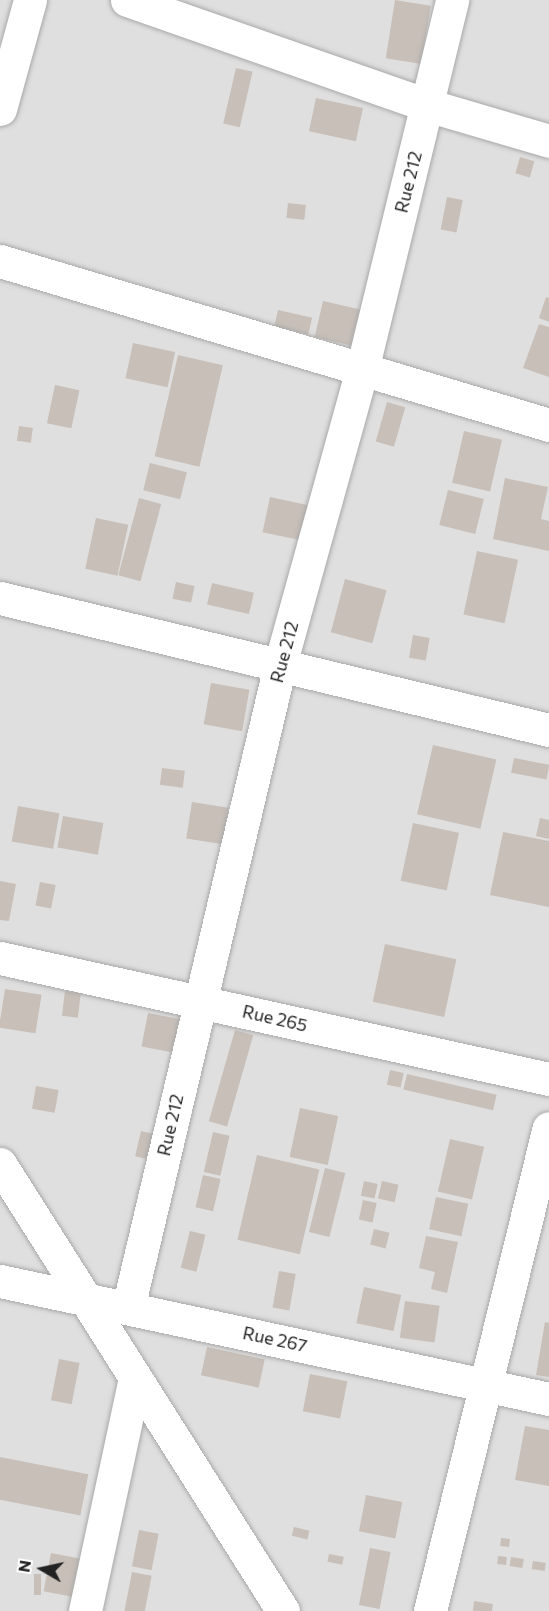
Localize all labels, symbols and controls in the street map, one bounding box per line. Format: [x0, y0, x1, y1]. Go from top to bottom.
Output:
street label: Rue 212 [390, 149, 426, 215]
street label: Rue 212 [265, 619, 303, 685]
street label: Rue 265 [240, 1000, 310, 1036]
street label: Rue 212 [152, 1092, 188, 1158]
street label: Rue 267 [241, 1322, 309, 1356]
north arrow [12, 1539, 72, 1599]
text: N [13, 1559, 34, 1574]

